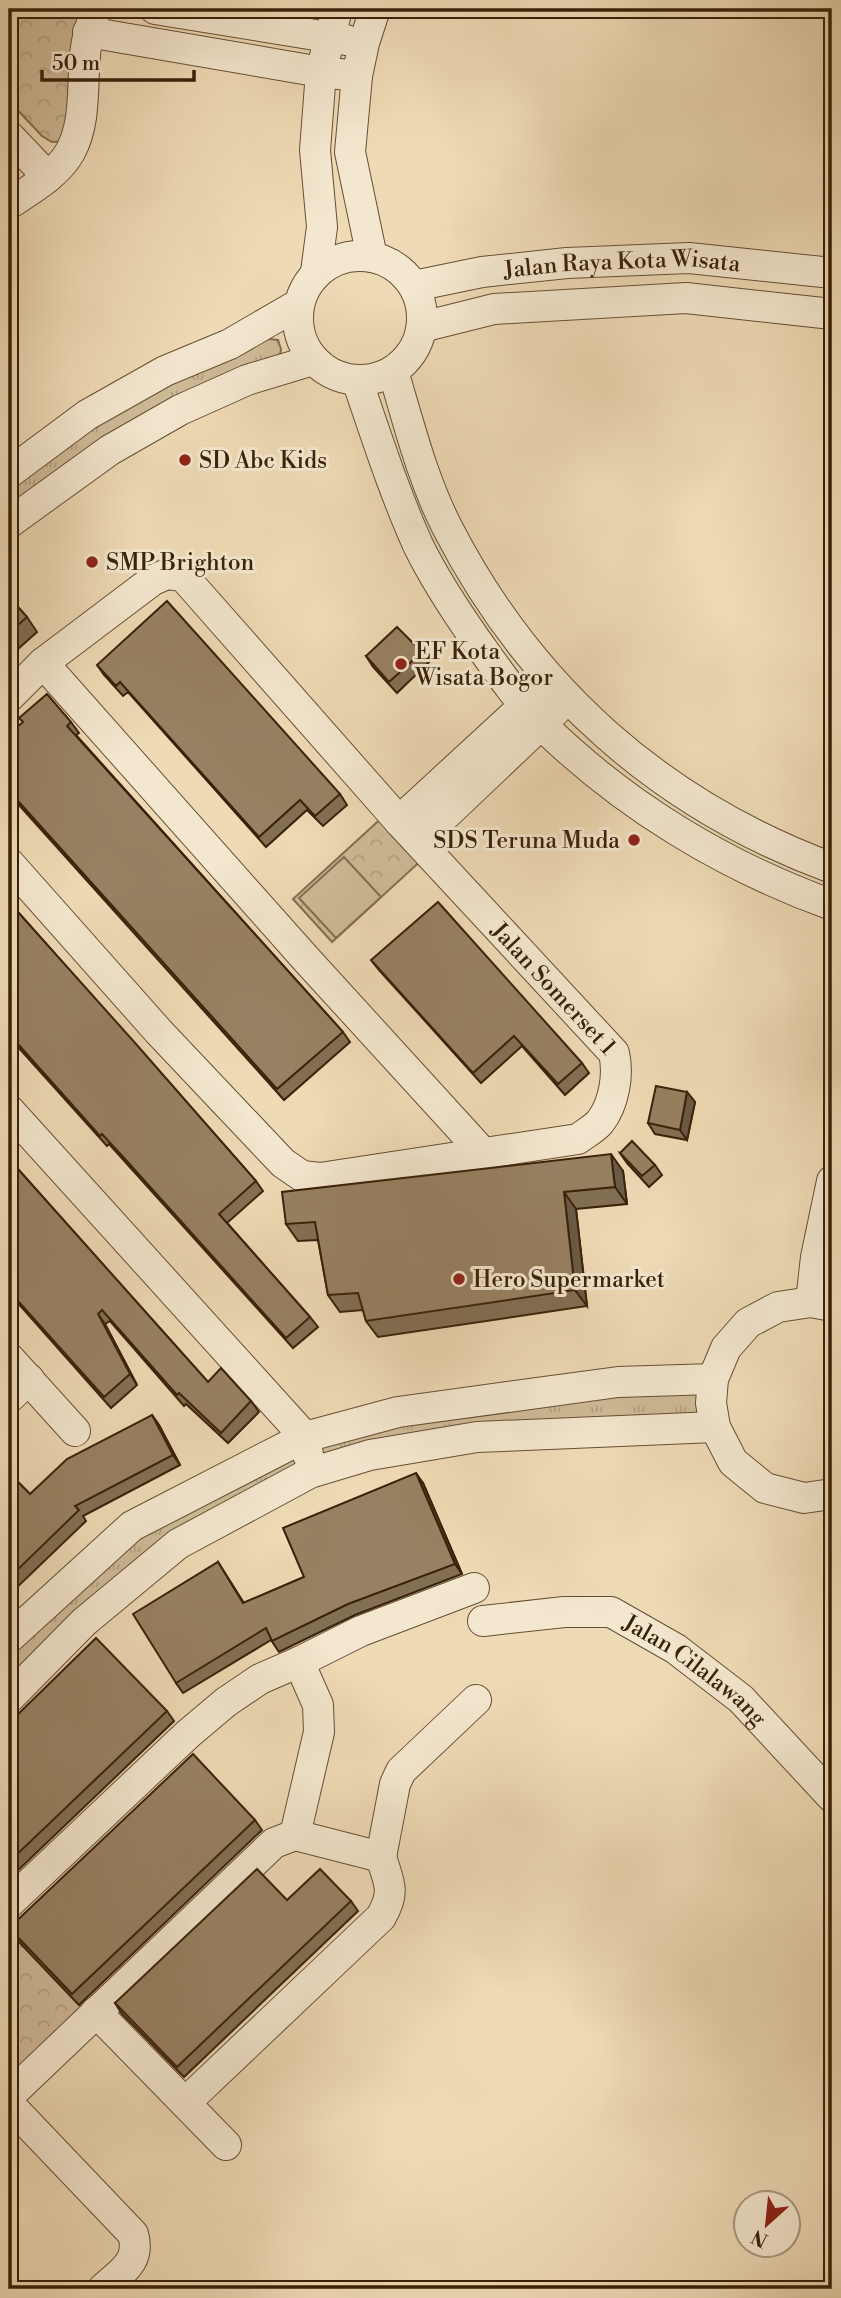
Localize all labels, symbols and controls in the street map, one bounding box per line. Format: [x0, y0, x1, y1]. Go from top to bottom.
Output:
scale bar [42, 38, 194, 82]
text: 50 m [52, 51, 100, 77]
street label: Jalan Raya Kota Wisata [501, 245, 742, 285]
place label: SD Abc Kids [199, 447, 327, 475]
marker: SD Abc Kids [177, 452, 193, 468]
place label: SMP Brighton [106, 549, 255, 577]
marker: SMP Brighton [84, 554, 100, 570]
place label: EF Kota Wisata Bogor [414, 638, 553, 692]
marker: EF Kota Wisata Bogor [393, 656, 409, 672]
place label: SDS Teruna Muda [433, 827, 620, 855]
marker: SDS Teruna Muda [626, 832, 642, 848]
street label: Jalan Somerset 1 [484, 916, 622, 1061]
place label: Hero Supermarket [473, 1266, 665, 1294]
marker: Hero Supermarket [451, 1271, 467, 1287]
street label: Jalan Cilalawang [617, 1608, 772, 1732]
north arrow [732, 2190, 802, 2260]
text: N [748, 2224, 772, 2252]

